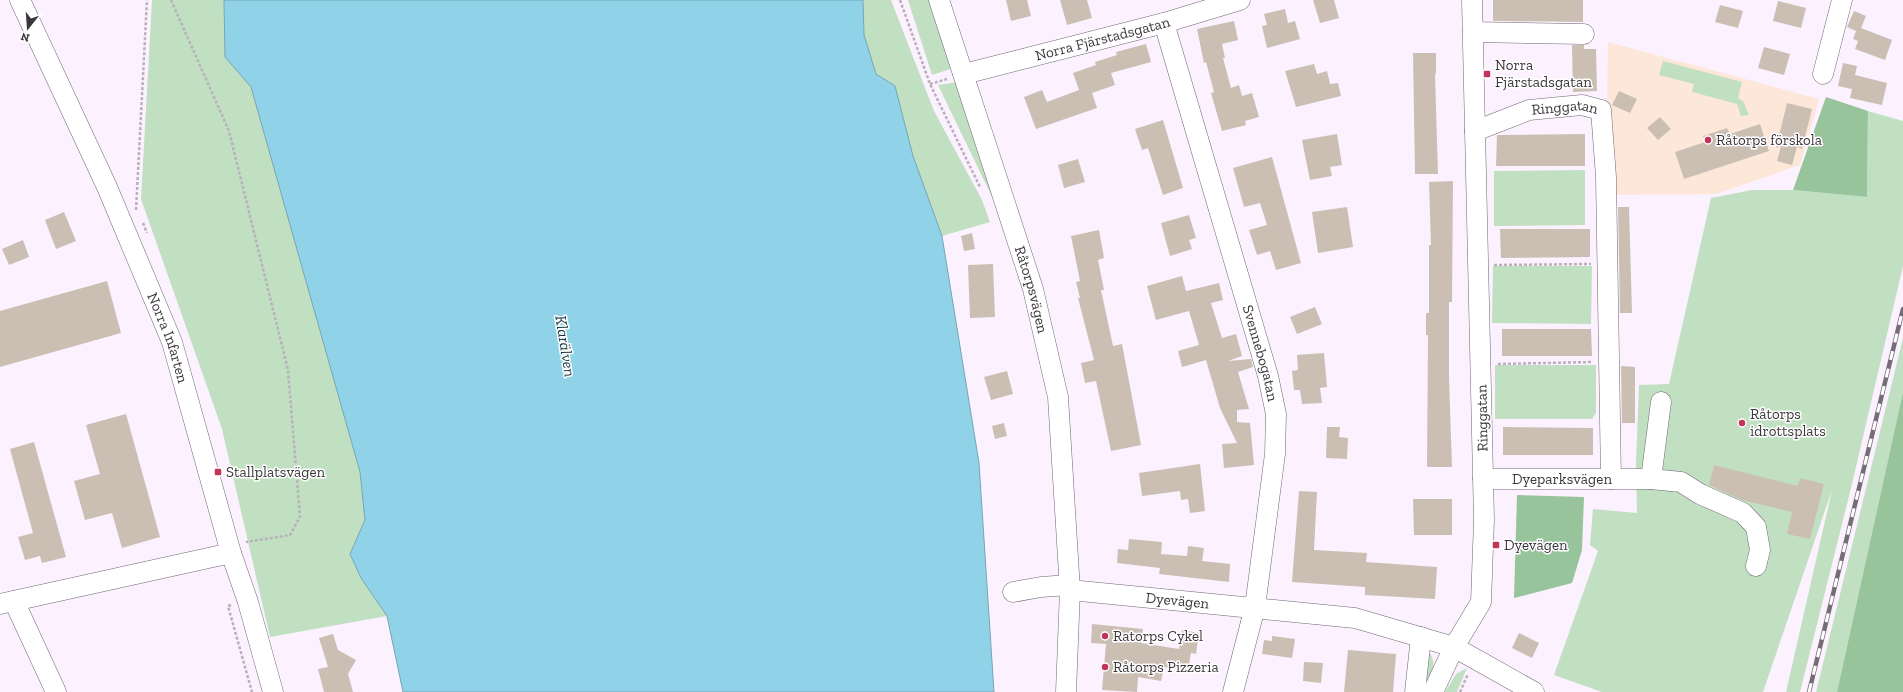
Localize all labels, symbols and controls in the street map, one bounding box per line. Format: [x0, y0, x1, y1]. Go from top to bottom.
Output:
north arrow [8, 8, 48, 48]
street label: Norra Fjärstadsgatan [1033, 13, 1173, 65]
text: N [19, 29, 31, 45]
place label: Norra Fjärstadsgatan [1495, 56, 1592, 91]
marker: Norra Fjärstadsgatan [1482, 69, 1492, 79]
street label: Ringgatan [1531, 96, 1601, 119]
place label: Råtorps förskola [1716, 131, 1822, 149]
marker: Råtorps förskola [1703, 135, 1713, 145]
street label: Råtorpsvägen [1011, 244, 1052, 335]
street label: Norra Infarten [143, 290, 192, 385]
street label: Svennebogatan [1239, 303, 1282, 403]
water label: Klarälven [551, 314, 580, 378]
street label: Ringgatan [1472, 384, 1492, 452]
place label: Råtorps idrottsplats [1750, 405, 1826, 440]
marker: Råtorps idrottsplats [1737, 418, 1747, 428]
place label: Stallplatsvägen [226, 463, 326, 481]
marker: Stallplatsvägen [213, 467, 223, 477]
street label: Dyeparksvägen [1512, 470, 1612, 488]
place label: Dyevägen [1504, 536, 1568, 554]
marker: Dyevägen [1491, 540, 1501, 550]
street label: Dyevägen [1145, 588, 1210, 613]
place label: Ratorps Cykel [1113, 627, 1203, 645]
marker: Ratorps Cykel [1100, 631, 1110, 641]
place label: Råtorps Pizzeria [1113, 658, 1219, 676]
marker: Råtorps Pizzeria [1100, 662, 1110, 672]

